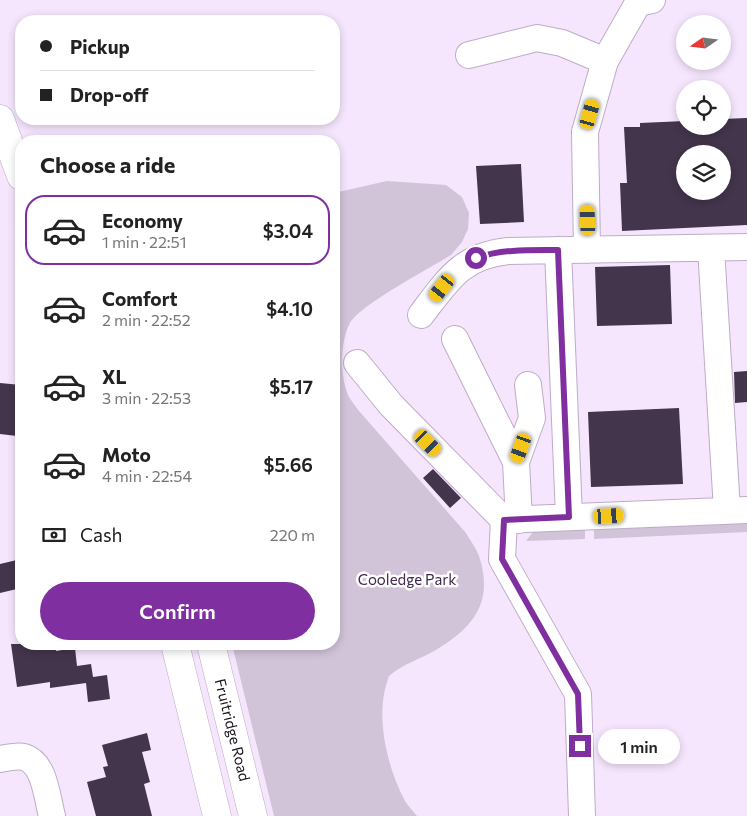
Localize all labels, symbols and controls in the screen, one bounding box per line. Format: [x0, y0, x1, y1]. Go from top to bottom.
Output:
north arrow [676, 15, 731, 70]
map controls [676, 15, 731, 200]
text: Pickup [70, 35, 130, 58]
button: locate [676, 80, 731, 135]
text: Drop-off [70, 83, 149, 106]
car [578, 98, 601, 130]
button: layers [676, 145, 731, 200]
text: Choose a ride [40, 151, 175, 178]
car [579, 205, 596, 235]
icon: car [42, 208, 87, 253]
text: Economy [102, 209, 183, 232]
text: $3.04 [263, 219, 313, 242]
text: 1 min · 22:51 [102, 232, 187, 251]
route start [465, 247, 487, 269]
car [426, 272, 457, 304]
icon: car [42, 286, 87, 331]
text: Comfort [102, 287, 178, 310]
text: $4.10 [266, 297, 313, 320]
text: 2 min · 22:52 [102, 310, 191, 329]
icon: car [42, 364, 87, 409]
text: XL [102, 365, 127, 388]
text: $5.17 [269, 375, 313, 398]
text: 3 min · 22:53 [102, 388, 191, 407]
car [412, 427, 443, 459]
car [508, 431, 533, 465]
icon: car [42, 442, 87, 487]
text: Moto [102, 443, 151, 466]
text: $5.66 [264, 453, 313, 476]
text: 4 min · 22:54 [102, 466, 192, 485]
car [593, 508, 624, 524]
icon: cash [40, 521, 68, 549]
text: Cash [80, 523, 122, 546]
text: 220 m [270, 525, 315, 544]
park label: Cooledge Park [358, 570, 456, 588]
button: Confirm [40, 582, 315, 640]
street label: Fruitridge Road [212, 677, 254, 783]
callout: 1 min [598, 728, 680, 764]
route end [569, 735, 591, 757]
text: 1 min [620, 737, 658, 756]

